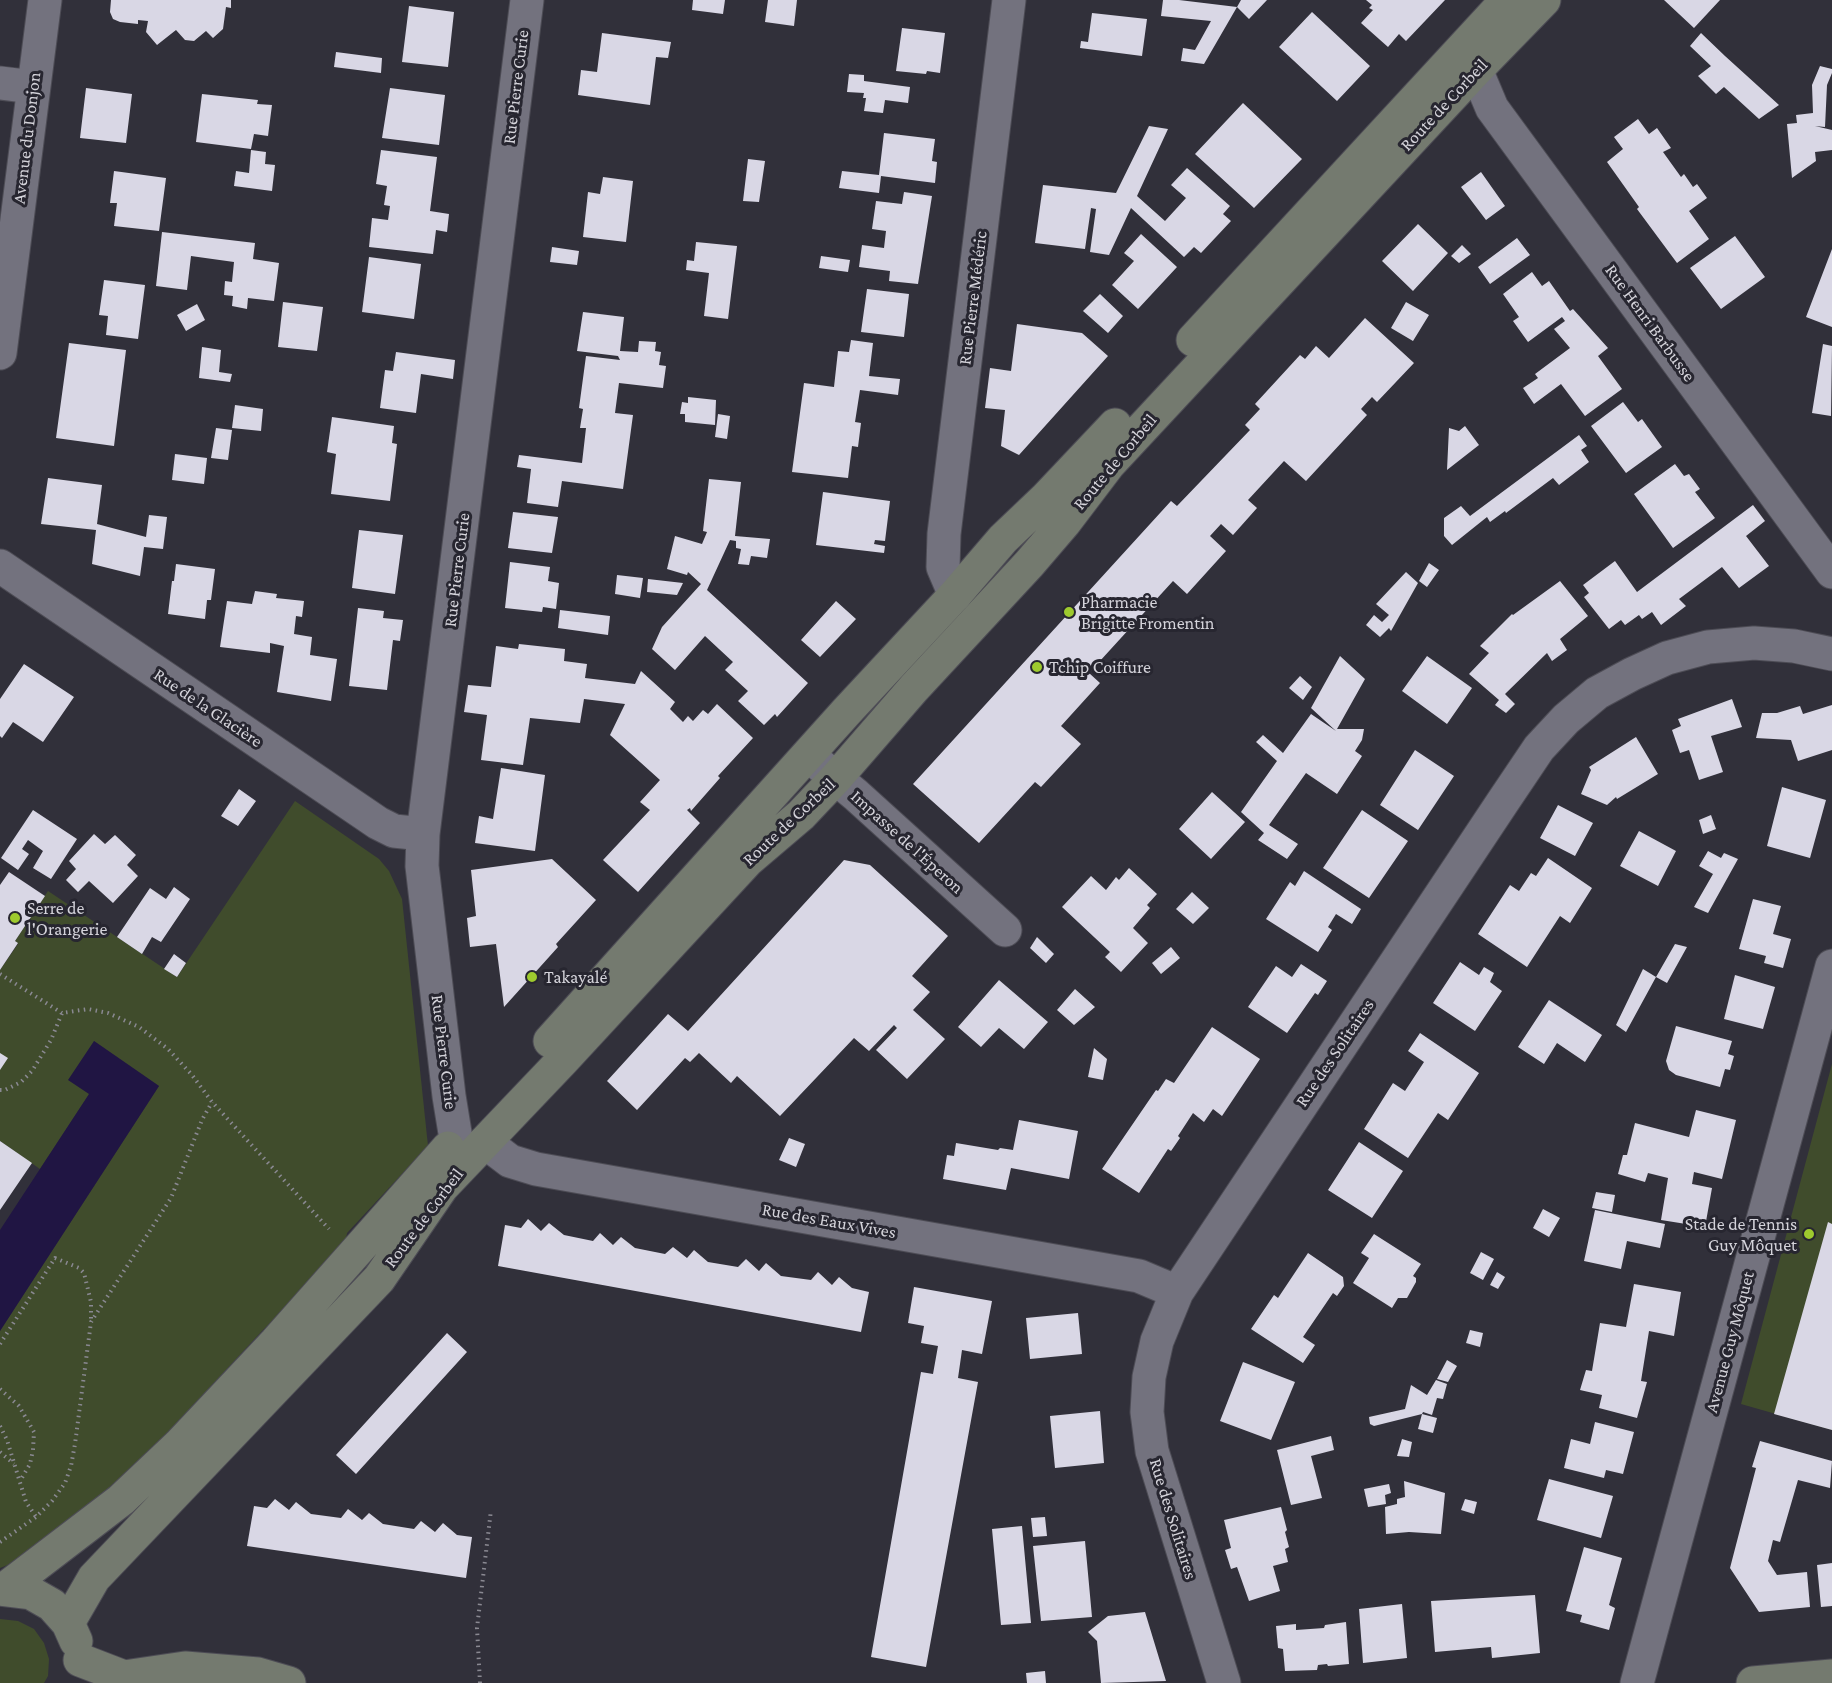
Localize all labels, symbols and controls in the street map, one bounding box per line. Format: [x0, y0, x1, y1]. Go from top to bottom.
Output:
street label: Rue Pierre Curie [498, 29, 534, 145]
street label: Route de Corbeil [1396, 54, 1492, 156]
street label: Avenue du Donjon [8, 71, 46, 205]
street label: Rue Pierre Médéric [954, 230, 992, 366]
street label: Rue Henri Barbusse [1600, 260, 1700, 386]
street label: Route de Corbeil [1069, 410, 1161, 514]
street label: Rue Pierre Curie [439, 512, 475, 628]
place label: Pharmacie Brigitte Fromentin [1081, 591, 1215, 634]
marker: Pharmacie Brigitte Fromentin [1062, 605, 1076, 619]
place label: Tchip Coiffure [1049, 656, 1151, 678]
marker: Tchip Coiffure [1030, 660, 1044, 674]
street label: Rue de la Glacière [150, 664, 266, 752]
street label: Route de Corbeil [738, 774, 840, 870]
street label: Impasse de l'Éperon [846, 786, 968, 898]
place label: Serre de l'Orangerie [27, 897, 107, 940]
marker: Serre de l'Orangerie [8, 911, 22, 925]
place label: Takayalé [544, 966, 607, 988]
marker: Takayalé [525, 970, 539, 984]
street label: Rue Pierre Curie [426, 994, 462, 1110]
street label: Rue des Solitaires [1291, 995, 1379, 1111]
street label: Route de Corbeil [380, 1164, 468, 1272]
street label: Rue des Eaux Vives [760, 1199, 898, 1243]
place label: Stade de Tennis Guy Môquet [1685, 1213, 1797, 1256]
marker: Stade de Tennis Guy Môquet [1802, 1227, 1816, 1241]
street label: Avenue Guy Môquet [1701, 1269, 1759, 1415]
street label: Rue des Solitaires [1144, 1456, 1202, 1582]

